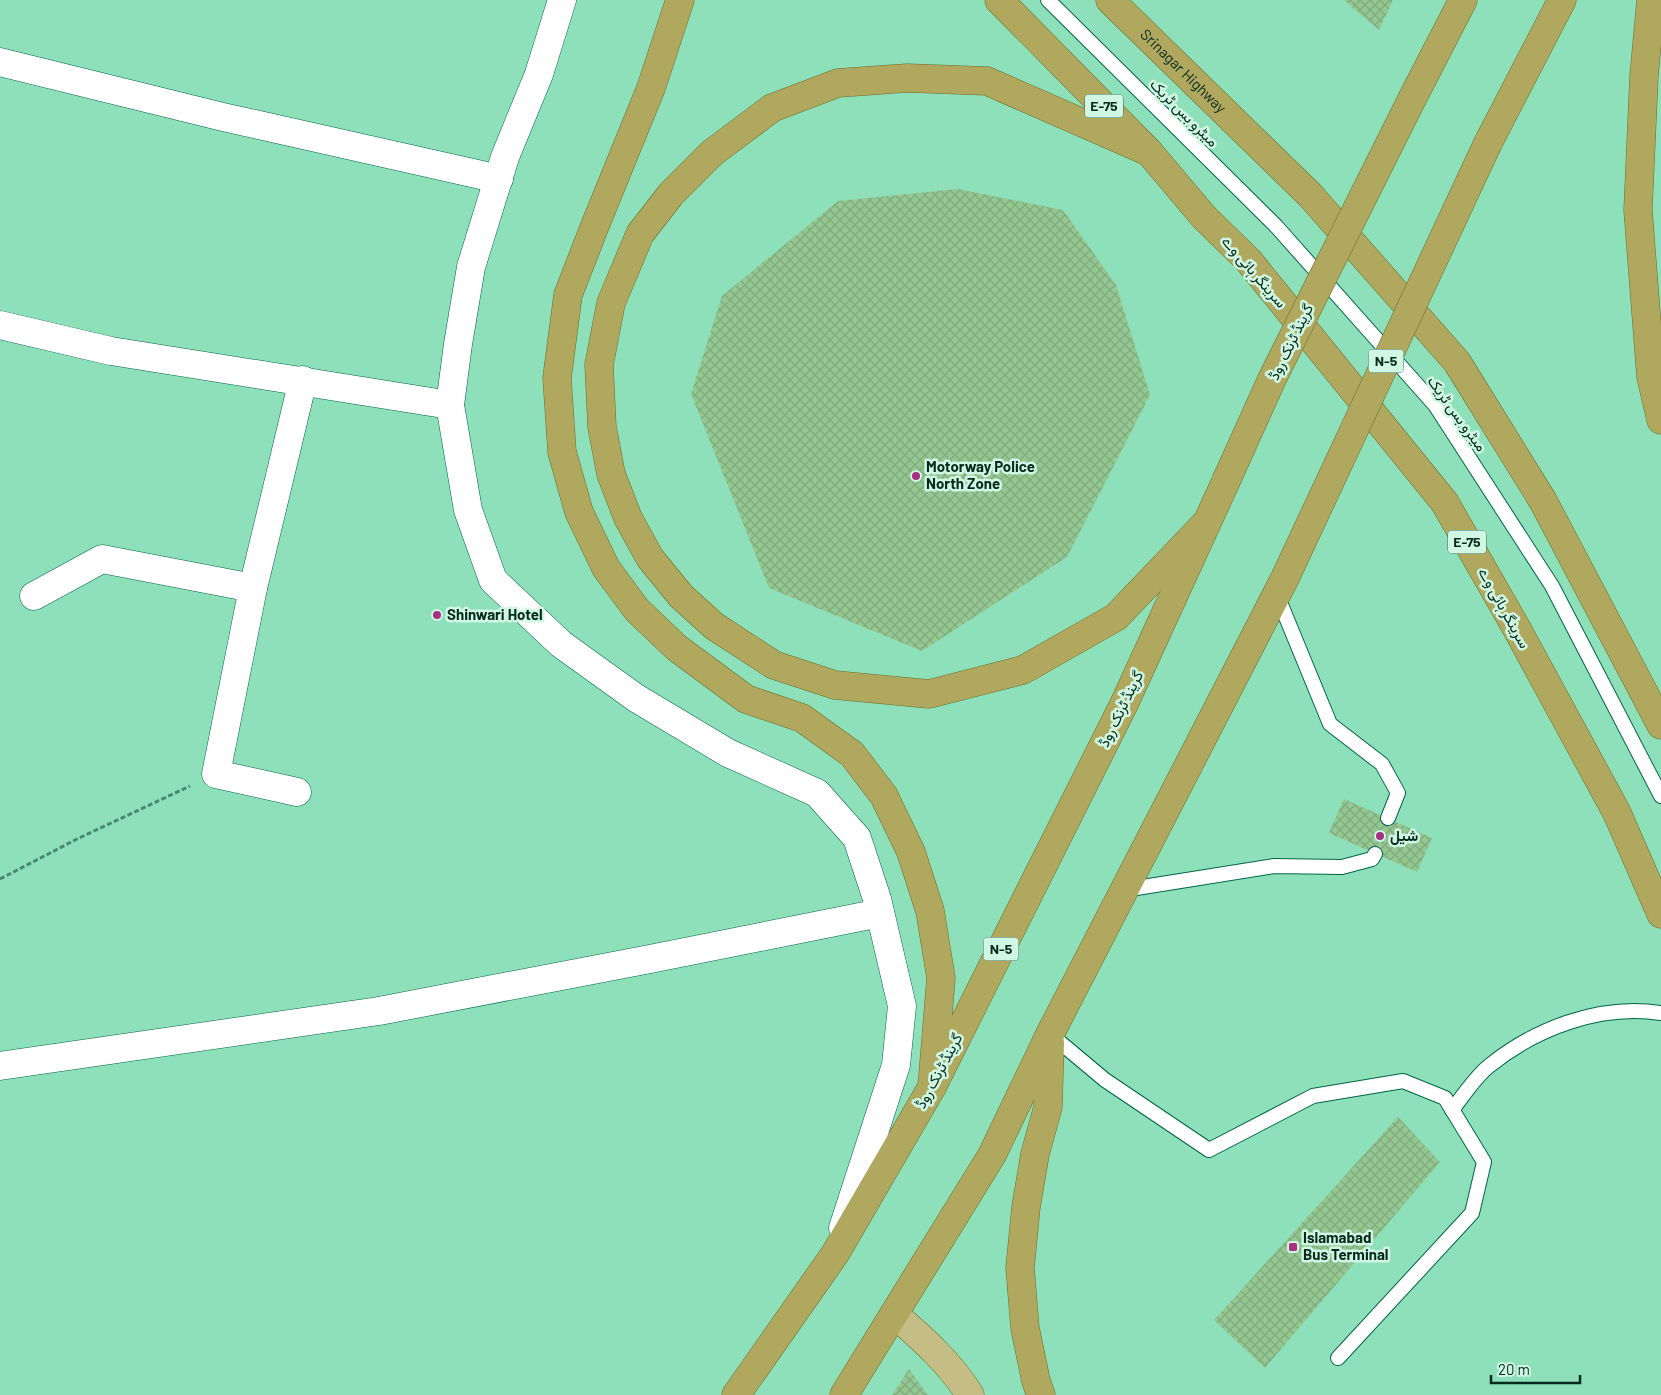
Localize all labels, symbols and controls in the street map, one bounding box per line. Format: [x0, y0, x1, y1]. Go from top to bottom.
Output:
street label: Srinagar Highway [1137, 25, 1230, 116]
street label: میٹرو بس ٹریک [1146, 75, 1222, 151]
road number: E-75 [1085, 94, 1123, 118]
street label: سرینگر ہائی وے [1217, 232, 1291, 312]
street label: گرینڈ ٹرنک روڈ [1264, 300, 1317, 383]
road number: N-5 [1368, 350, 1404, 372]
street label: میٹرو بس ٹریک [1423, 372, 1491, 456]
place label: Motorway Police North Zone [926, 457, 1035, 492]
marker: Motorway Police North Zone [910, 470, 922, 482]
road number: E-75 [1448, 530, 1486, 554]
street label: سرینگر ہائی وے [1474, 564, 1534, 652]
place label: Shinwari Hotel [447, 605, 543, 623]
marker: Shinwari Hotel [431, 609, 443, 621]
street label: گرینڈ ٹرنک روڈ [1094, 667, 1147, 750]
place label: شیل [1390, 826, 1418, 845]
marker: شیل [1374, 830, 1386, 842]
road number: N-5 [984, 938, 1018, 961]
street label: گرینڈ ٹرنک روڈ [911, 1030, 966, 1112]
place label: Islamabad Bus Terminal [1303, 1228, 1389, 1263]
marker: Islamabad Bus Terminal [1287, 1241, 1299, 1253]
scale bar [1491, 1352, 1580, 1384]
text: 20 m [1498, 1360, 1530, 1378]

